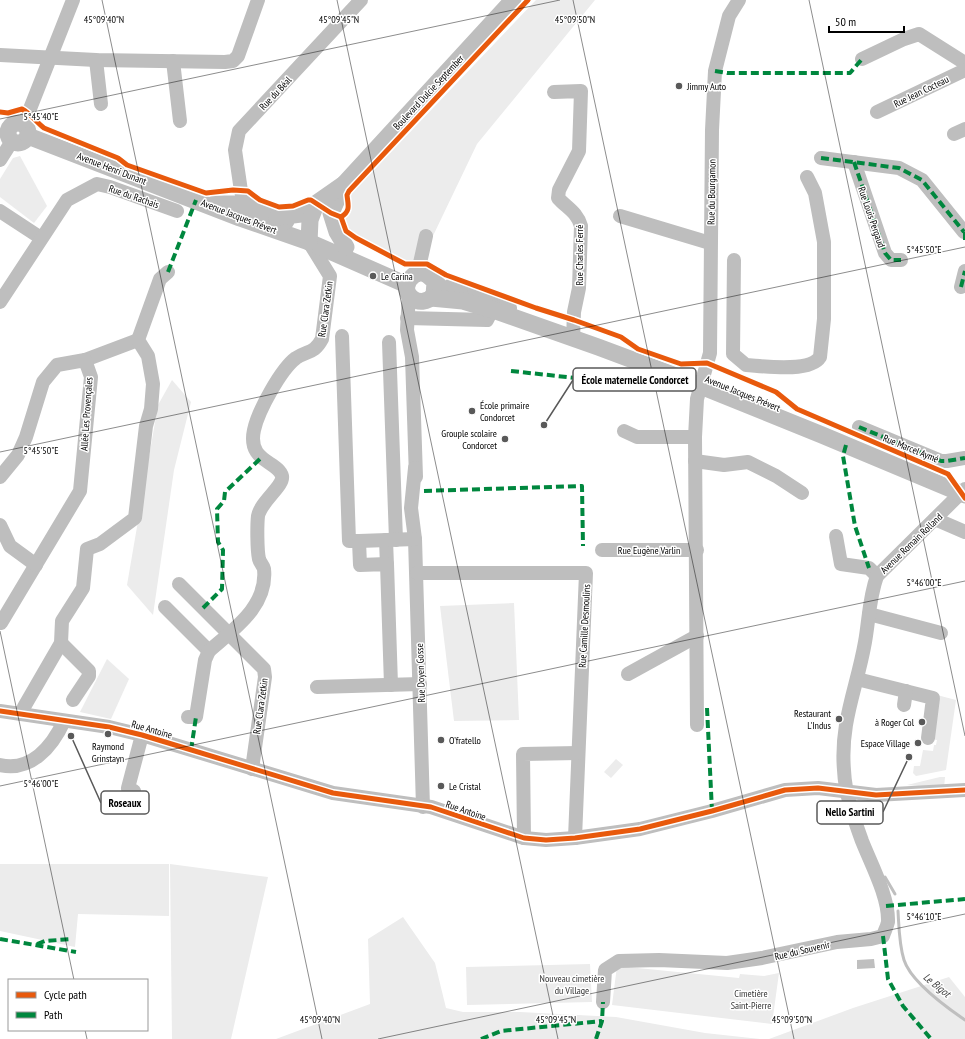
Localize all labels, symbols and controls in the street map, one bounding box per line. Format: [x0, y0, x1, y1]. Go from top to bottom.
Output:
scale bar [829, 8, 904, 34]
text: 45°09'40"N [84, 13, 124, 26]
text: 45°09'45"N [319, 13, 359, 26]
text: 45°09'50"N [555, 13, 595, 26]
text: 50 m [835, 14, 856, 29]
street label: Boulevard Dulcie September [390, 52, 467, 133]
street label: Rue du Béal [257, 73, 295, 113]
street label: Rue Jean Cocteau [892, 73, 951, 110]
place label: Jimmy Auto [686, 80, 726, 93]
marker: Jimmy Auto [674, 81, 684, 91]
text: 5°45'40"E [24, 110, 58, 123]
street label: Avenue Henri Dunant [75, 149, 149, 188]
street label: Rue du Bourgamon [704, 159, 719, 225]
street label: Rue du Rachais [107, 182, 161, 211]
street label: Rue Louis Pergaud [855, 185, 888, 249]
street label: Avenue Jacques Prévert [199, 196, 279, 237]
street label: Rue Charles Ferré [573, 225, 586, 285]
text: 5°45'50"E [907, 243, 941, 256]
place label: Le Carina [381, 270, 413, 283]
marker: Le Carina [368, 271, 378, 281]
street label: Rue Clara Zetkin [315, 280, 336, 338]
callout: École maternelle Condorcet [573, 368, 696, 391]
street label: Avenue Jacques Prévert [703, 372, 783, 415]
text: École maternelle Condorcet [582, 373, 689, 387]
street label: Allée Les Provençales [77, 376, 96, 451]
place label: École primaire Condorcet [480, 399, 529, 424]
marker: École primaire Condorcet [467, 406, 477, 416]
place label: Grouple scolaire Condorcet [441, 427, 497, 452]
street label: Rue Marcel Aymé [881, 431, 941, 466]
marker: Grouple scolaire Condorcet [500, 434, 510, 444]
text: 5°45'50"E [24, 444, 58, 457]
street label: Avenue Romain Rolland [878, 510, 945, 576]
street label: Rue Eugène Varlin [618, 544, 680, 557]
text: 5°46'00"E [907, 576, 941, 589]
street label: Rue Camille Desmoulins [576, 583, 593, 668]
street label: Rue Doyen Gosse [413, 643, 428, 703]
street label: Rue Clara Zetkin [250, 677, 271, 735]
place label: Restaurant L'Indus [794, 707, 832, 732]
marker: Restaurant L'Indus [834, 714, 844, 724]
place label: à Roger Col [875, 716, 915, 729]
street label: Rue Antoine [130, 717, 174, 742]
marker: à Roger Col [917, 717, 927, 727]
marker: Raymond Grinstayn [103, 729, 113, 739]
place label: O’fratello [449, 734, 481, 747]
marker: O’fratello [436, 735, 446, 745]
place label: Espace Village [861, 737, 910, 750]
marker: Espace Village [913, 738, 923, 748]
place label: Raymond Grinstayn [92, 740, 124, 765]
text: 5°46'00"E [24, 777, 58, 790]
place label: Le Cristal [449, 780, 481, 793]
marker: Le Cristal [436, 781, 446, 791]
callout: Roseaux [101, 791, 149, 814]
text: Roseaux [109, 796, 142, 810]
street label: Rue Antoine [444, 798, 488, 823]
callout: Nello Sartini [817, 801, 883, 824]
text: Nello Sartini [825, 805, 875, 819]
text: 5°46'10"E [907, 910, 941, 923]
street label: Rue du Souvenir [773, 938, 831, 963]
water label: Le Bigot [921, 970, 955, 1001]
park label: Nouveau cimetière du Village [540, 972, 604, 997]
legend [8, 979, 148, 1031]
text: Cycle path [44, 987, 87, 1002]
park label: Cimetière Saint-Pierre [731, 987, 771, 1012]
text: Path [44, 1007, 62, 1022]
text: 45°09'40"N [300, 1013, 340, 1026]
text: 45°09'45"N [536, 1013, 576, 1026]
text: 45°09'50"N [772, 1013, 812, 1026]

